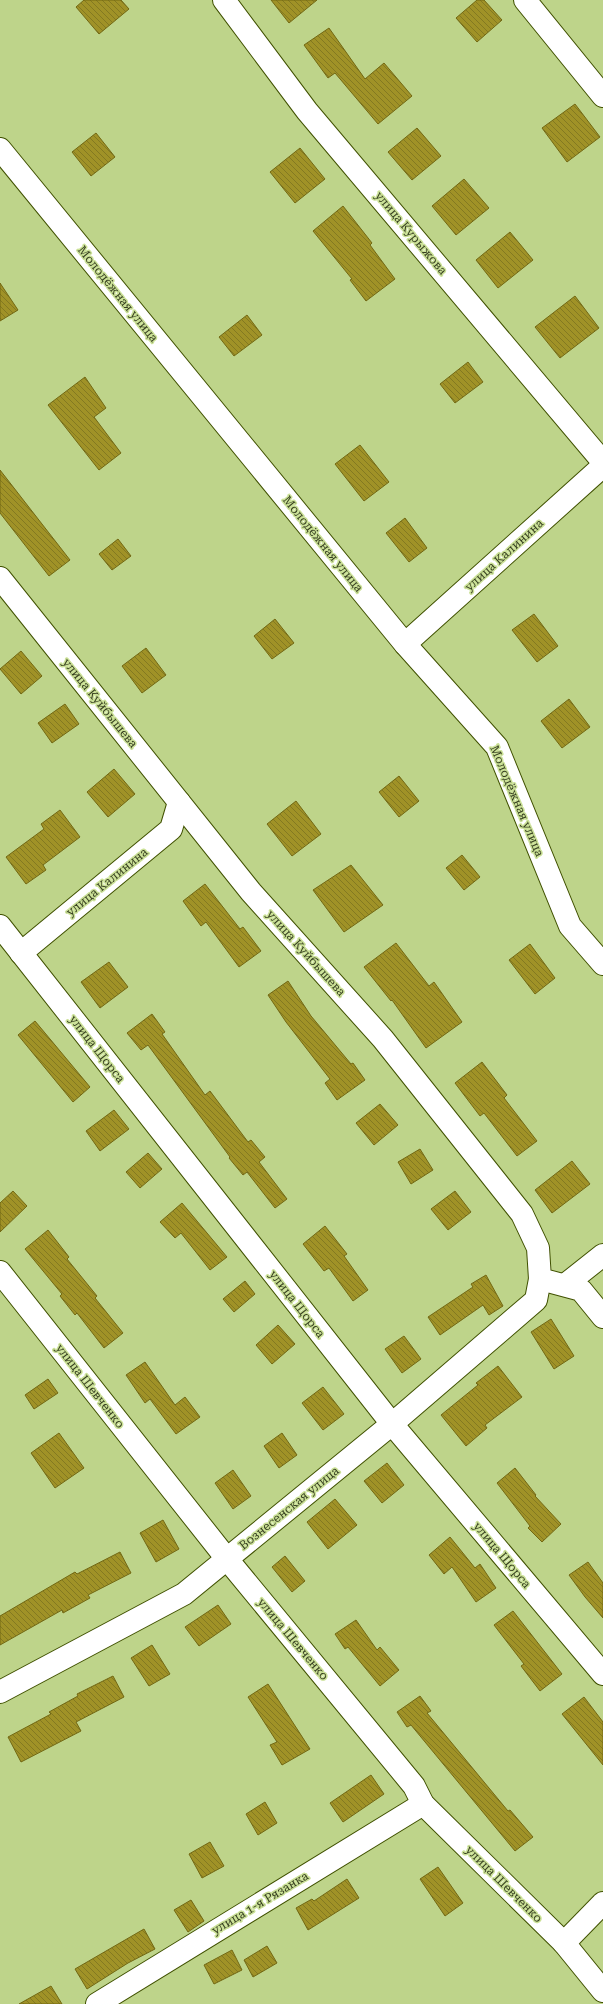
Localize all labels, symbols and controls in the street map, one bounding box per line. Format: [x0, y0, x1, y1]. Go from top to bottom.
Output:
street label: улица Курыжова [372, 189, 450, 278]
street label: Молодёжная улица [75, 243, 161, 345]
street label: Молодёжная улица [280, 493, 366, 595]
street label: улица Калинина [462, 516, 546, 594]
street label: улица Куйбышева [60, 656, 141, 751]
street label: Молодёжная улица [487, 743, 547, 859]
street label: улица Калинина [63, 845, 151, 919]
street label: улица Куйбышева [264, 907, 349, 999]
street label: улица Щорса [66, 1012, 128, 1086]
street label: улица Щорса [266, 1267, 328, 1341]
street label: улица Шевченко [53, 1341, 127, 1431]
street label: Вознесенская улица [236, 1463, 342, 1553]
street label: улица Щорса [470, 1519, 534, 1591]
street label: улица Шевченко [255, 1595, 331, 1683]
street label: улица Шевченко [463, 1843, 545, 1925]
street label: улица 1-я Рязанка [209, 1868, 311, 1937]

